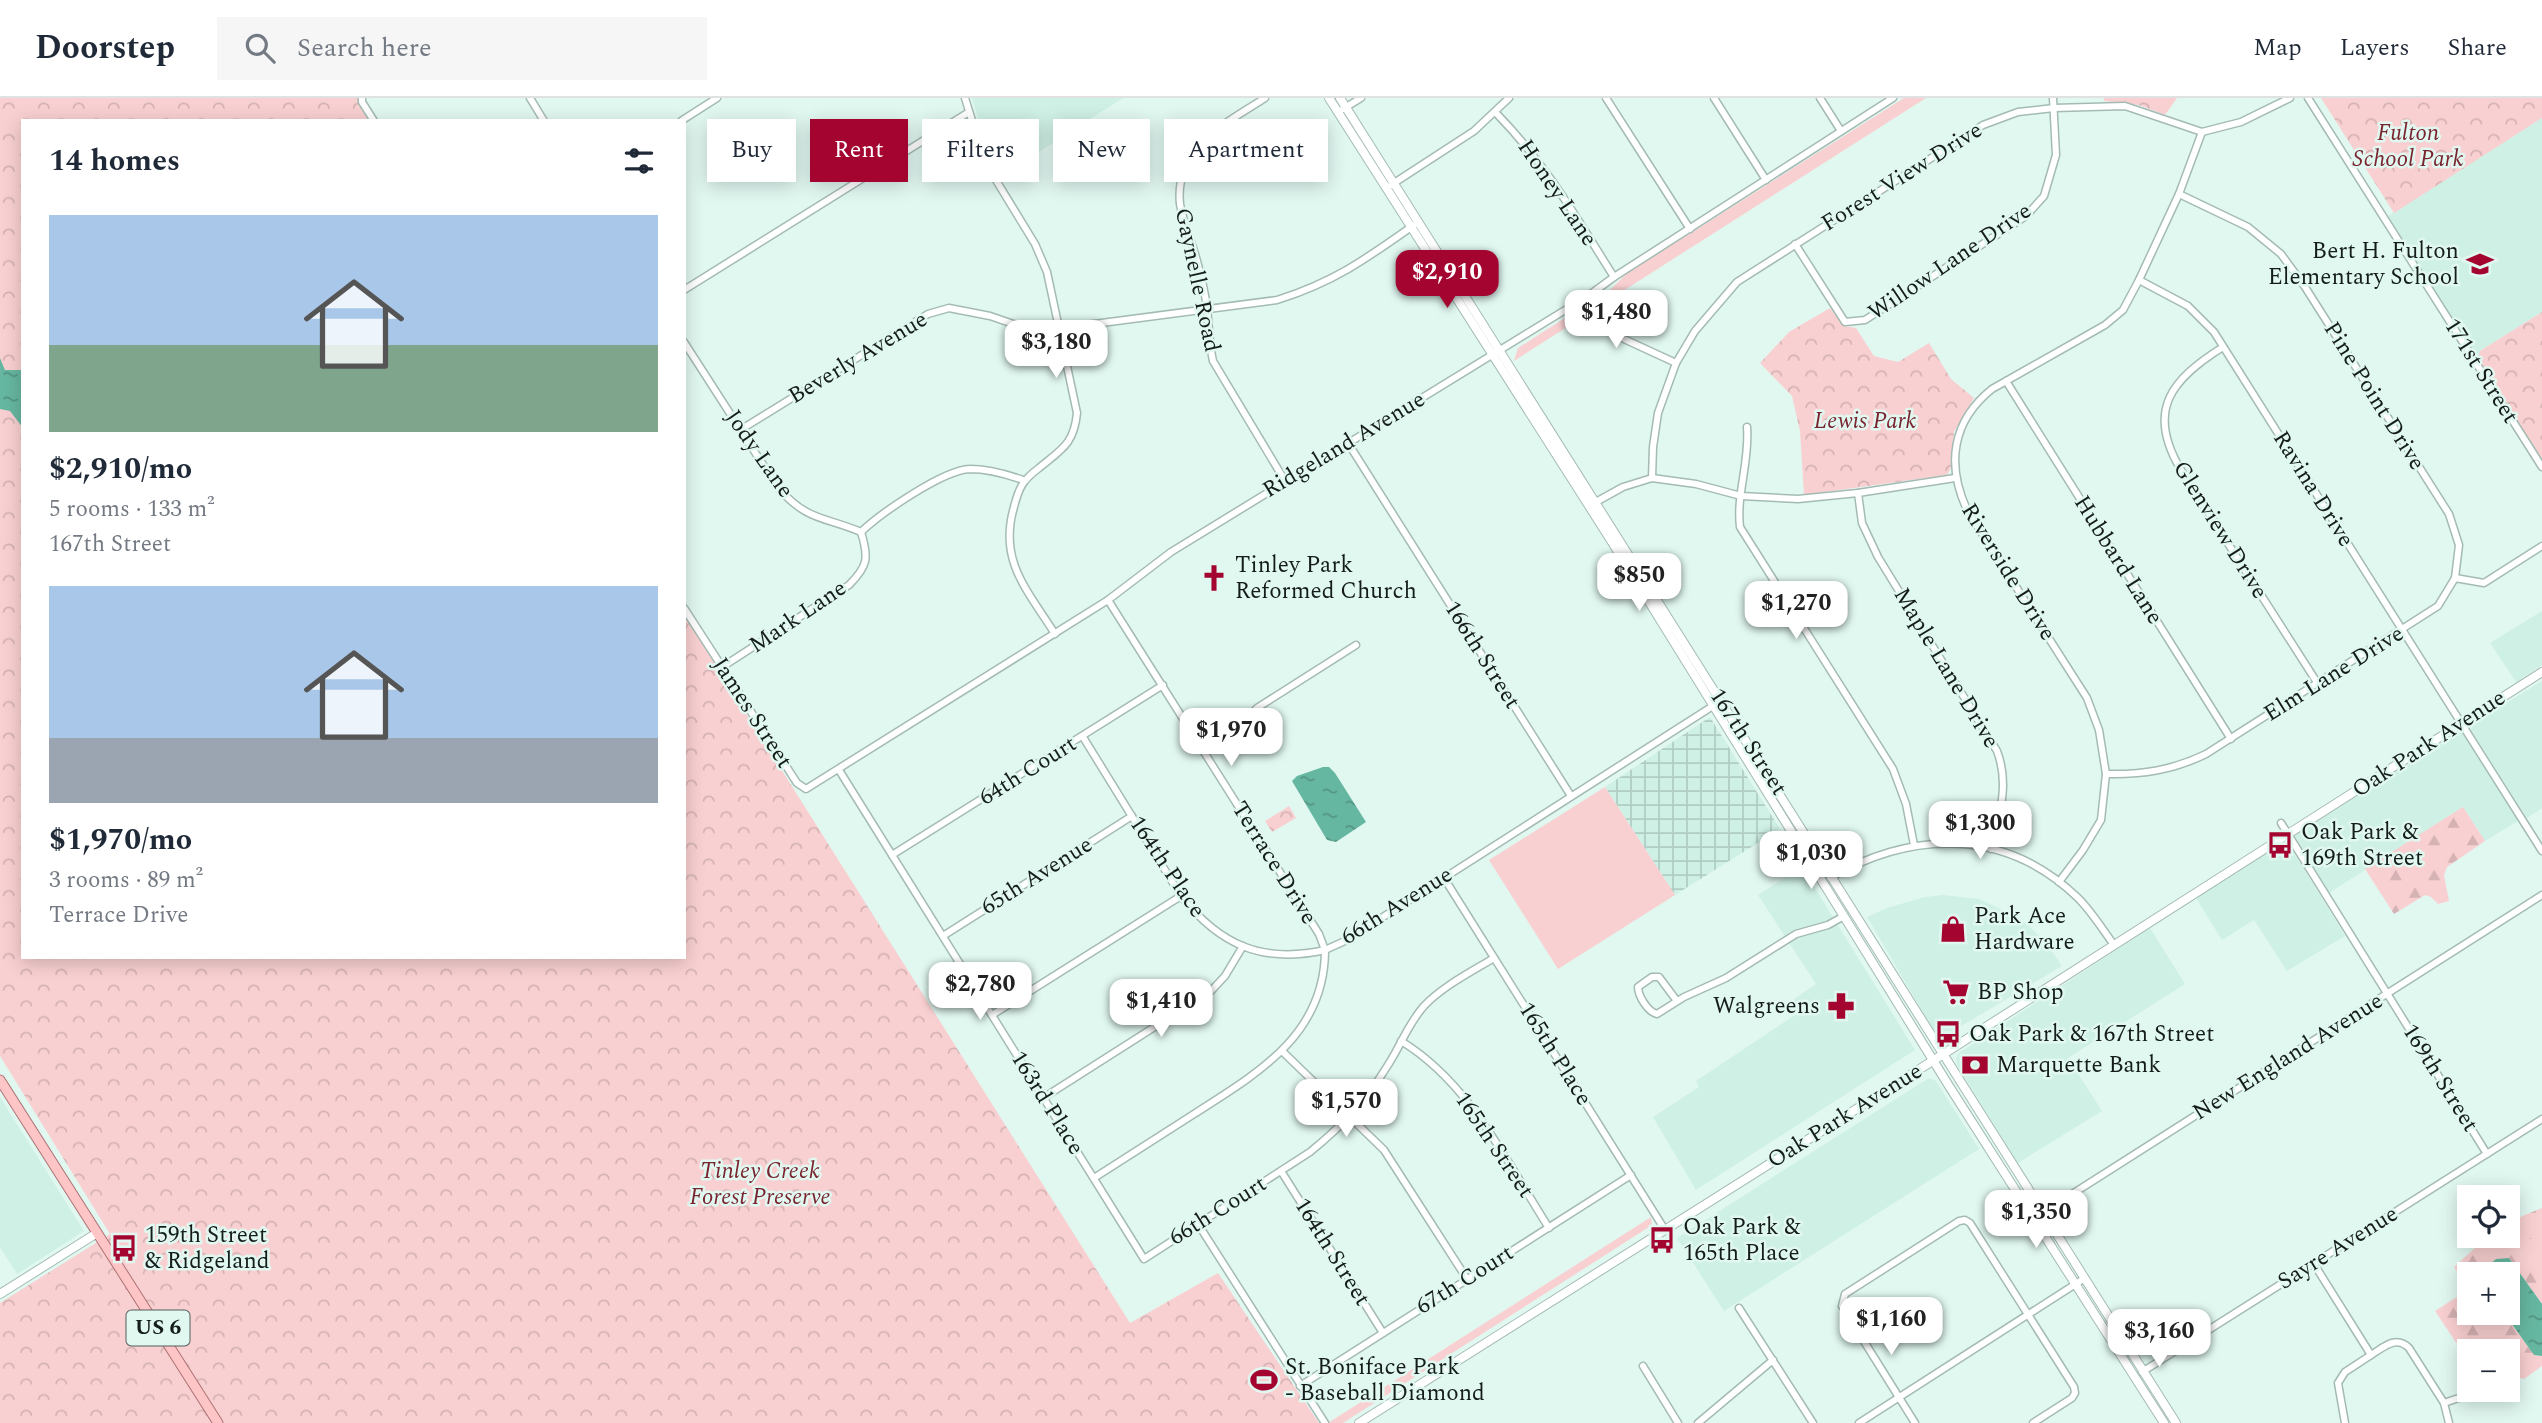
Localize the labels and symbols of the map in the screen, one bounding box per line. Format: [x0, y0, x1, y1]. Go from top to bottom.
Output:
street label: Forest View Drive [1815, 113, 1989, 241]
park label: Fulton School Park [2353, 116, 2464, 177]
street label: Honey Lane [1508, 132, 1606, 254]
street label: Willow Lane Drive [1861, 194, 2039, 330]
street label: Gaynelle Road [1165, 205, 1229, 355]
place label: Bert H. Fulton Elementary School [2268, 234, 2459, 295]
school or university icon: Bert H. Fulton Elementary School [2465, 249, 2495, 279]
pin: $2,910 [1390, 250, 1504, 310]
pin: $1,480 [1559, 290, 1673, 350]
street label: Beverly Avenue [782, 302, 934, 414]
street label: 171st Street [2435, 311, 2527, 431]
street label: Pine Point Drive [2314, 315, 2434, 477]
pin: $3,180 [999, 320, 1113, 380]
street label: Ridgeland Avenue [1256, 382, 1432, 508]
street label: Jody Lane [716, 403, 802, 505]
park label: Lewis Park [1814, 404, 1917, 439]
street label: Ravina Drive [2263, 424, 2363, 554]
street label: Glenview Drive [2163, 454, 2277, 606]
street label: Hubbard Lane [2064, 489, 2172, 631]
street label: Riverside Drive [1952, 496, 2064, 648]
place label: Tinley Park Reformed Church [1235, 548, 1417, 609]
pin: $850 [1598, 554, 1680, 613]
church icon: Tinley Park Reformed Church [1199, 563, 1229, 593]
street label: Mark Lane [742, 571, 854, 663]
street label: Maple Lane Drive [1884, 581, 2008, 755]
pin: $1,270 [1739, 582, 1853, 641]
street label: 166th Street [1435, 594, 1529, 716]
street label: Elm Lane Drive [2257, 617, 2411, 731]
street label: James Street [703, 650, 801, 776]
street label: 167th Street [1700, 681, 1796, 803]
street label: Oak Park Avenue [2345, 681, 2513, 807]
pin: $1,970 [1174, 708, 1288, 768]
street label: 64th Court [972, 727, 1084, 815]
street label: Terrace Drive [1222, 795, 1326, 931]
pin: $1,300 [1923, 802, 2037, 861]
street label: 164th Place [1120, 809, 1214, 925]
place label: Oak Park & 169th Street [2301, 815, 2423, 876]
street label: 65th Avenue [974, 828, 1100, 924]
bus stop icon: Oak Park & 169th Street [2265, 830, 2295, 860]
pin: $1,030 [1754, 832, 1868, 891]
street label: 66th Avenue [1334, 858, 1460, 954]
place label: Park Ace Hardware [1974, 899, 2075, 960]
shop icon: Park Ace Hardware [1938, 914, 1968, 944]
pin: $2,780 [923, 962, 1037, 1022]
place label: BP Shop [1977, 975, 2064, 1010]
supermarket icon: BP Shop [1941, 977, 1971, 1007]
pin: $1,410 [1104, 979, 1218, 1039]
street label: New England Avenue [2186, 984, 2390, 1130]
place label: Walgreens [1713, 989, 1820, 1024]
pharmacy icon: Walgreens [1826, 991, 1856, 1021]
street label: 165th Place [1509, 995, 1601, 1113]
place label: Oak Park & 167th Street [1969, 1017, 2214, 1052]
street label: 169th Street [2393, 1017, 2487, 1139]
bus stop icon: Oak Park & 167th Street [1933, 1019, 1963, 1049]
street label: 163rd Place [1001, 1044, 1093, 1162]
place label: Marquette Bank [1996, 1048, 2161, 1083]
bank icon: Marquette Bank [1960, 1050, 1990, 1080]
street label: Oak Park Avenue [1761, 1054, 1929, 1178]
pin: $1,570 [1289, 1080, 1403, 1139]
street label: 165th Street [1445, 1085, 1543, 1205]
park label: Tinley Creek Forest Preserve [690, 1154, 830, 1215]
street label: 66th Court [1162, 1167, 1274, 1255]
pin: $1,350 [1979, 1190, 2093, 1250]
street label: 164th Street [1285, 1191, 1379, 1313]
street label: Sayre Avenue [2271, 1197, 2405, 1299]
place label: Oak Park & 165th Place [1683, 1210, 1800, 1271]
place label: 159th Street & Ridgeland [145, 1218, 270, 1279]
bus stop icon: Oak Park & 165th Place [1647, 1225, 1677, 1255]
bus stop icon: 159th Street & Ridgeland [109, 1233, 139, 1263]
street label: 67th Court [1409, 1236, 1521, 1324]
pin: $1,160 [1834, 1298, 1948, 1357]
road number: US 6 [127, 1310, 190, 1346]
pin: $3,160 [2102, 1310, 2216, 1369]
place label: St. Boniface Park - Baseball Diamond [1285, 1350, 1485, 1411]
sports icon: St. Boniface Park - Baseball Diamond [1249, 1365, 1279, 1395]

